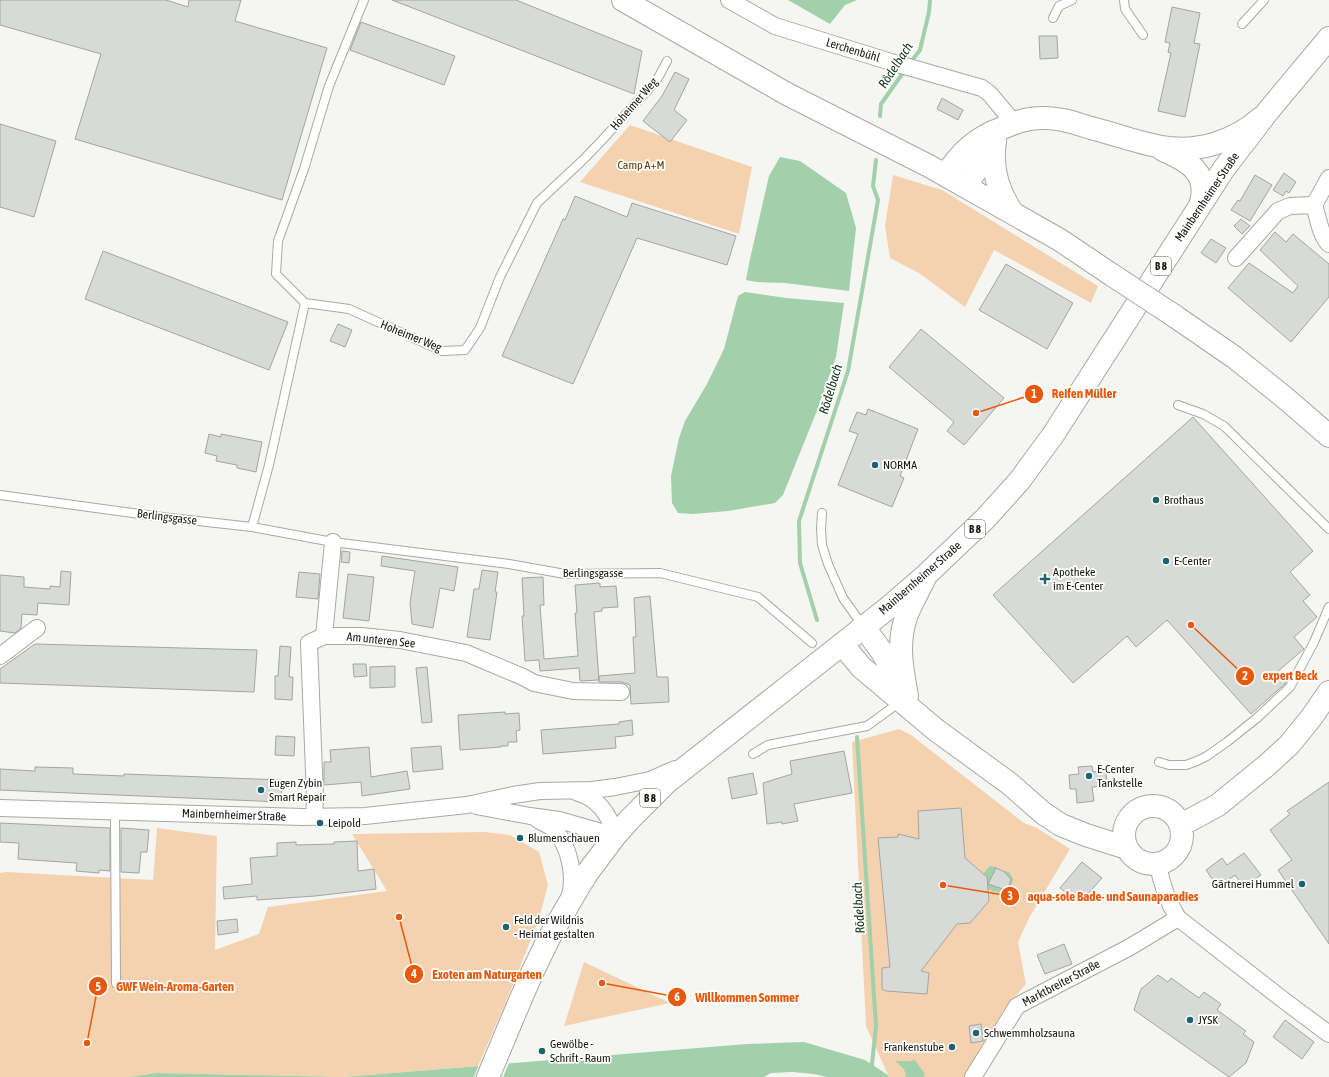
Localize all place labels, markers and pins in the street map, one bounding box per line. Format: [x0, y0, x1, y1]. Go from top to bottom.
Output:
callout: Reifen Müller [1024, 381, 1125, 406]
place label: NORMA [883, 458, 917, 472]
marker: NORMA [870, 460, 880, 470]
place label: Brothaus [1164, 493, 1204, 507]
marker: Brothaus [1151, 495, 1161, 505]
place label: E-Center [1174, 554, 1212, 568]
marker: E-Center [1161, 556, 1171, 566]
place label: Apotheke im E-Center [1053, 565, 1104, 593]
marker: Apotheke im E-Center [1040, 574, 1050, 584]
callout: expert Beck [1235, 663, 1325, 688]
place label: E-Center Tankstelle [1097, 762, 1143, 790]
marker: E-Center Tankstelle [1084, 771, 1094, 781]
place label: Eugen Zybin Smart Repair [269, 776, 326, 804]
marker: Eugen Zybin Smart Repair [256, 785, 266, 795]
place label: Leipold [328, 816, 361, 830]
marker: Leipold [315, 818, 325, 828]
place label: Blumenschauen [528, 831, 600, 845]
marker: Blumenschauen [515, 833, 525, 843]
place label: Gärtnerei Hummel [1212, 877, 1295, 891]
marker: Gärtnerei Hummel [1297, 879, 1307, 889]
callout: aqua-sole Bade- und Saunaparadies [1000, 884, 1207, 909]
place label: Feld der Wildnis - Heimat gestalten [514, 913, 595, 941]
marker: Feld der Wildnis - Heimat gestalten [501, 922, 511, 932]
callout: Exoten am Naturgarten [404, 962, 550, 987]
callout: GWF Wein-Aroma-Garten [88, 974, 242, 999]
callout: Willkommen Sommer [667, 984, 807, 1009]
place label: JYSK [1198, 1013, 1218, 1027]
marker: JYSK [1185, 1015, 1195, 1025]
place label: Schwemmholzsauna [984, 1026, 1075, 1040]
marker: Schwemmholzsauna [971, 1028, 981, 1038]
place label: Gewölbe - Schrift - Raum [550, 1037, 611, 1065]
place label: Frankenstube [884, 1040, 944, 1054]
marker: Frankenstube [947, 1042, 957, 1052]
marker: Gewölbe - Schrift - Raum [537, 1046, 547, 1056]

